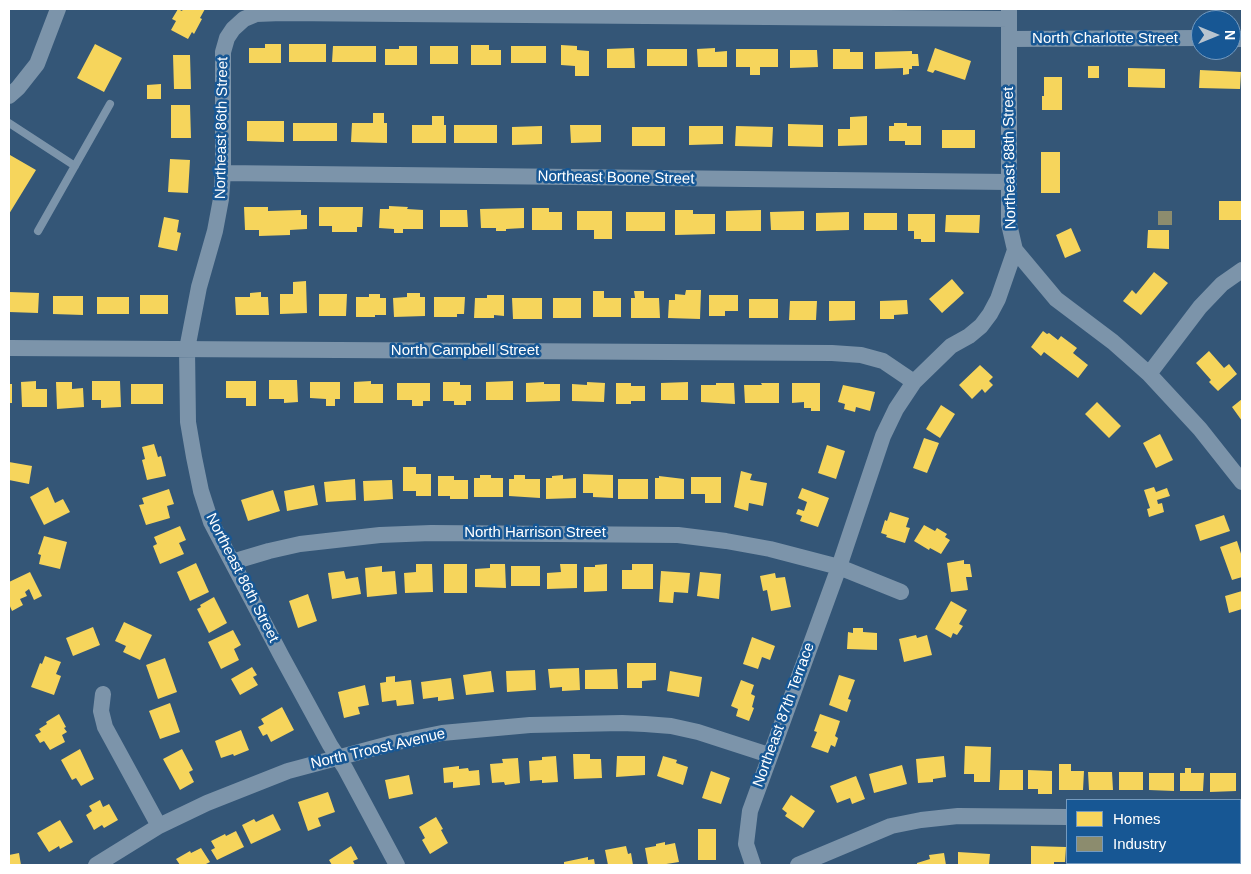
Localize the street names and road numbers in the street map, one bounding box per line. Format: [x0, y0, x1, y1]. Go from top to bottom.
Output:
street label: North Charlotte Street [1032, 30, 1178, 48]
street label: Northeast 86th Street [212, 57, 232, 199]
street label: Northeast 88th Street [1000, 87, 1020, 229]
street label: Northeast Boone Street [537, 168, 695, 188]
street label: North Campbell Street [391, 342, 539, 360]
street label: Northeast 86th Street [202, 510, 282, 646]
street label: North Harrison Street [464, 524, 606, 542]
street label: Northeast 87th Terrace [749, 640, 819, 790]
street label: North Troost Avenue [309, 725, 447, 773]

